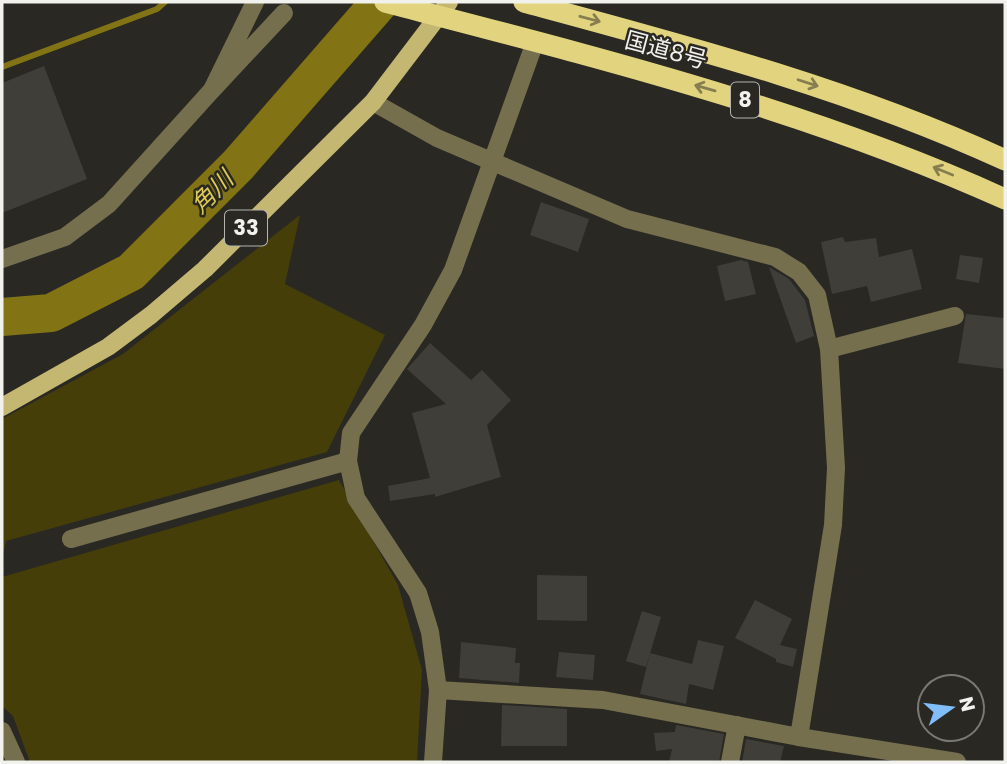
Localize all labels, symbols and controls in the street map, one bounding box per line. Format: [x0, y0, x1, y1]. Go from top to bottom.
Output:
one-way arrow [579, 14, 601, 27]
street label: 国道8号 [622, 24, 710, 76]
one-way arrow [797, 78, 819, 91]
one-way arrow [695, 80, 717, 93]
road number: 8 [731, 82, 759, 118]
water label: 角川 [183, 161, 242, 220]
one-way arrow [933, 164, 954, 177]
road number: 33 [225, 210, 267, 246]
north arrow [916, 673, 986, 743]
text: N [952, 694, 982, 714]

